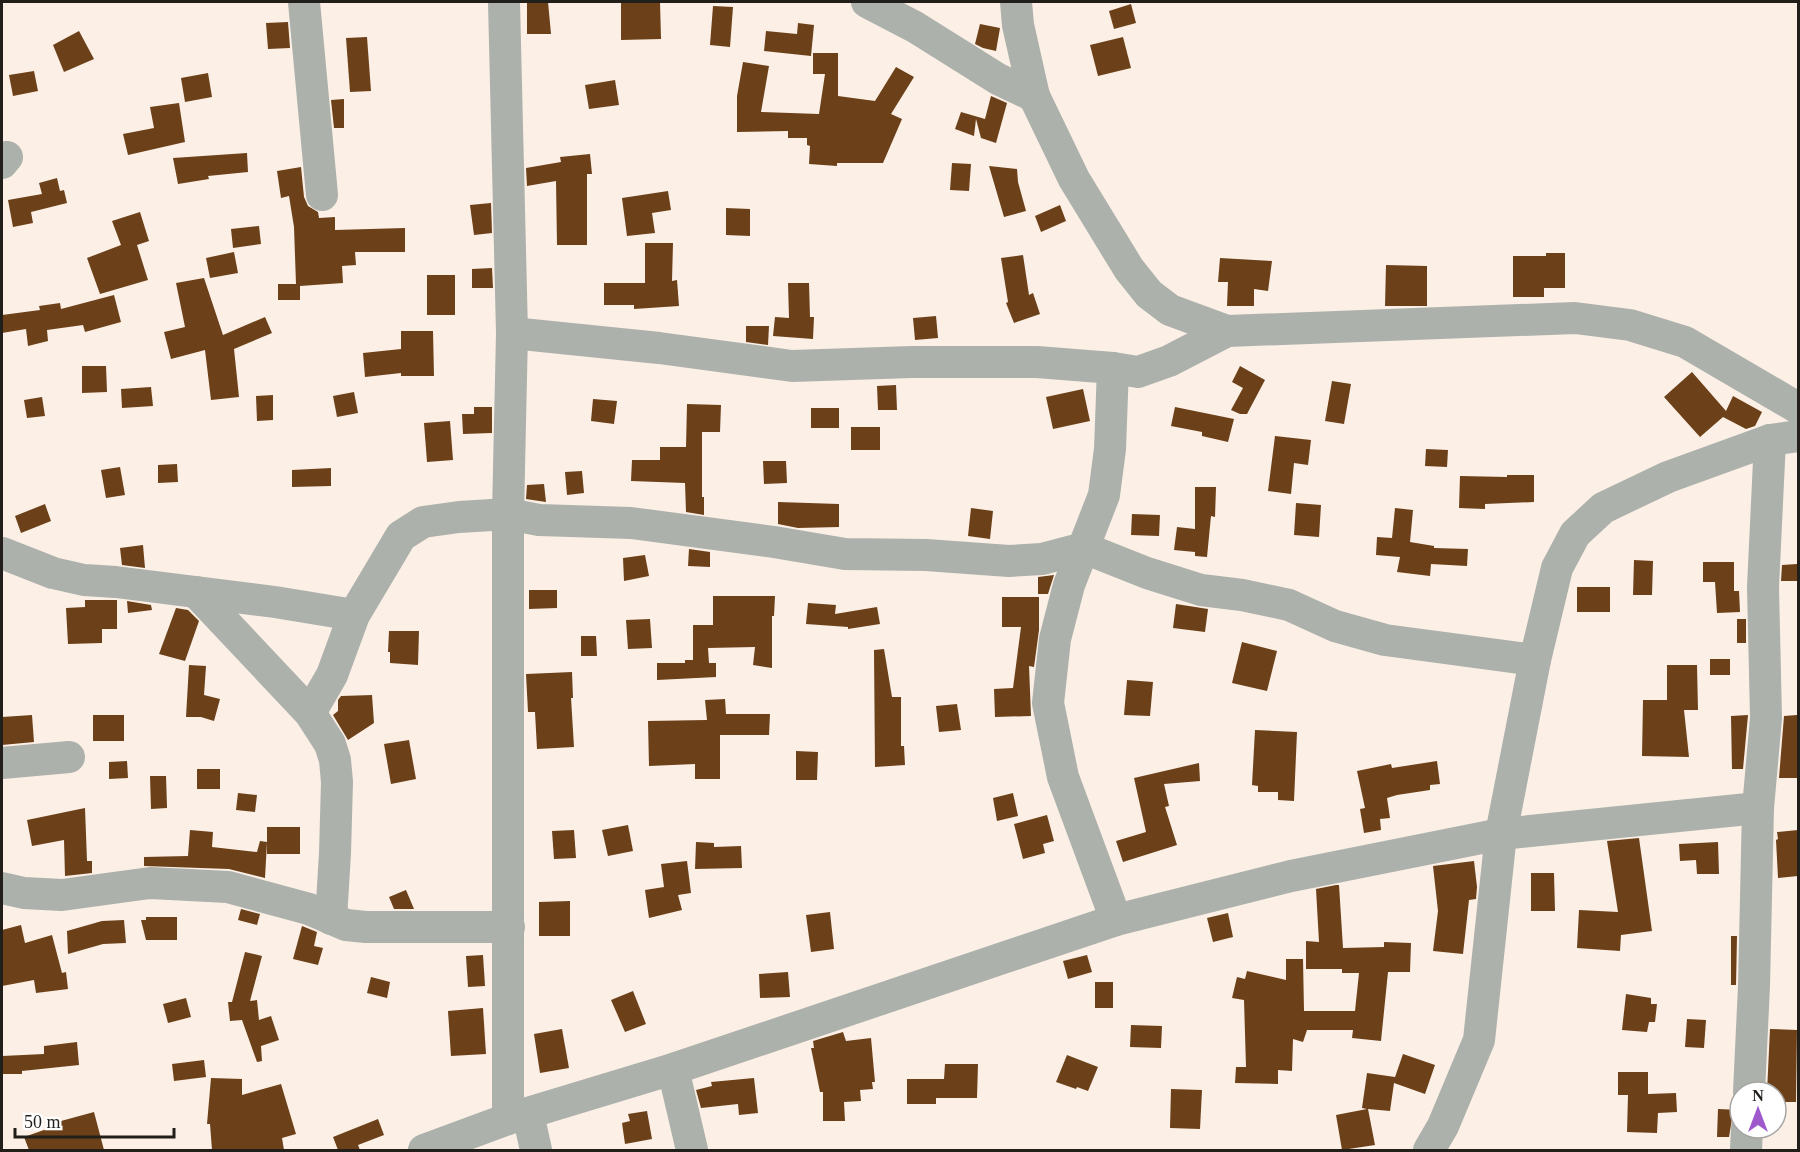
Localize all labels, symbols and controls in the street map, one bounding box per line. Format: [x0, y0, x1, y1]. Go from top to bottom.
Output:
north arrow [1728, 1080, 1788, 1140]
text: N [1752, 1087, 1764, 1104]
scale bar [15, 1101, 174, 1139]
text: 50 m [24, 1112, 61, 1132]

